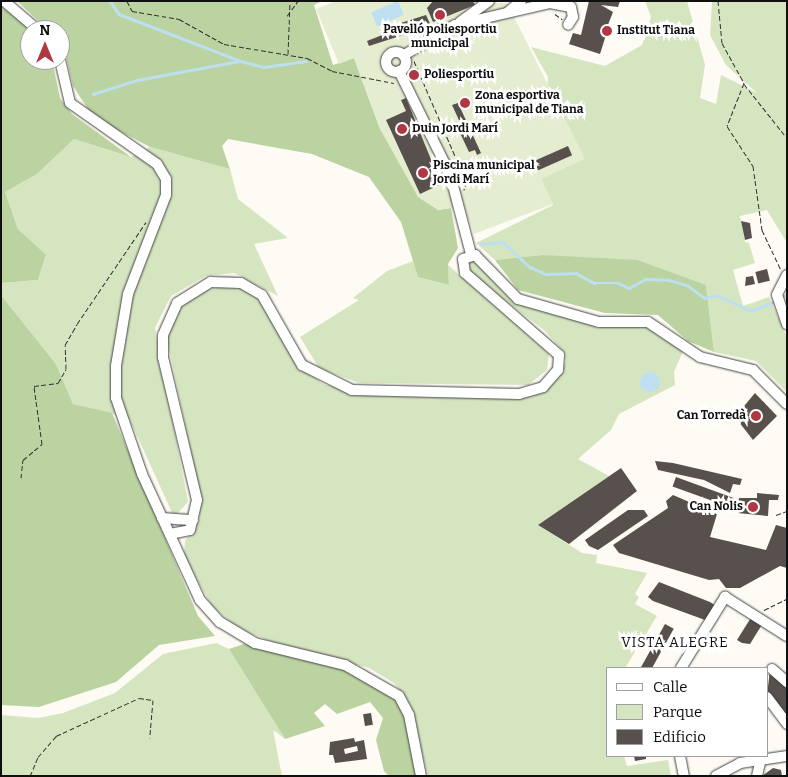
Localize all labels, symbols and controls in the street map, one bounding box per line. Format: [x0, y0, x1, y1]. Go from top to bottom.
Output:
marker: Pavelló poliesportiu municipal [434, 9, 446, 21]
north arrow [20, 20, 70, 70]
text: N [40, 22, 50, 39]
place label: Pavelló poliesportiu municipal [383, 23, 497, 51]
place label: Institut Tiana [617, 24, 695, 38]
marker: Institut Tiana [601, 25, 613, 37]
place label: Poliesportiu [424, 68, 494, 82]
marker: Poliesportiu [408, 69, 420, 81]
place label: Zona esportiva municipal de Tiana [475, 89, 583, 117]
marker: Zona esportiva municipal de Tiana [459, 97, 471, 109]
place label: Duin Jordi Marí [412, 122, 498, 136]
marker: Duin Jordi Marí [396, 123, 408, 135]
place label: Piscina municipal Jordi Marí [433, 159, 535, 187]
marker: Piscina municipal Jordi Marí [417, 167, 429, 179]
place label: Can Torredà [677, 409, 746, 423]
marker: Can Torredà [750, 410, 762, 422]
place label: Can Nolis [689, 500, 743, 514]
marker: Can Nolis [747, 501, 759, 513]
district label: VISTA ALEGRE [620, 635, 730, 651]
legend [606, 667, 768, 757]
text: Calle [653, 678, 687, 696]
text: Parque [653, 703, 702, 721]
text: Edificio [653, 728, 706, 746]

